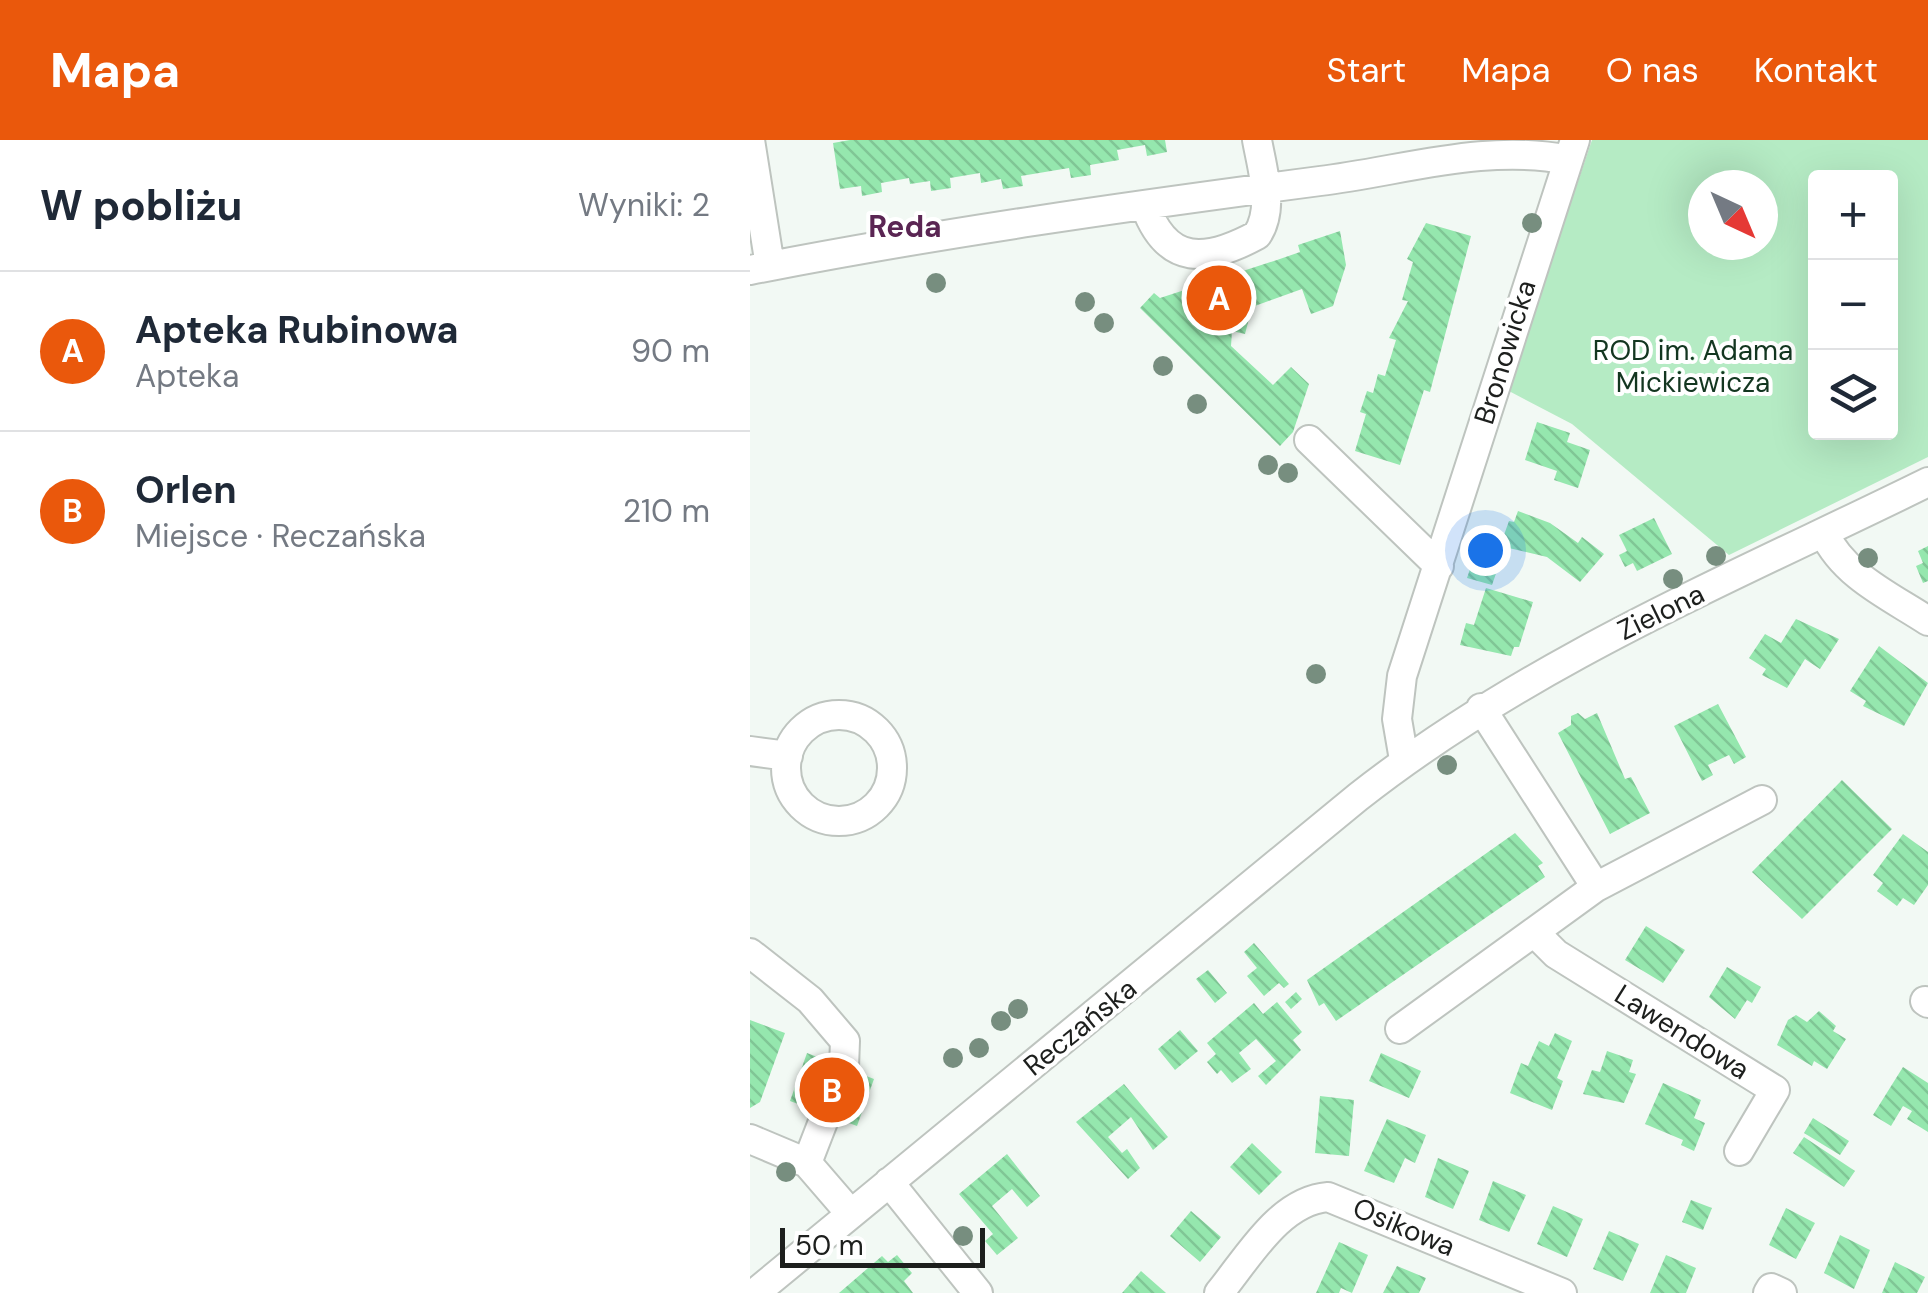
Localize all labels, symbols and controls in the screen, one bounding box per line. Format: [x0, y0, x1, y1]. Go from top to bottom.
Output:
text: Mapa [50, 39, 180, 102]
text: Start [1326, 47, 1406, 93]
text: Mapa [1461, 47, 1551, 93]
text: O nas [1606, 47, 1699, 93]
text: Kontakt [1754, 47, 1878, 93]
north arrow [1688, 170, 1778, 260]
map controls [1808, 170, 1898, 440]
button: + [1808, 170, 1898, 260]
text: W pobliżu [40, 178, 242, 233]
text: Wyniki: 2 [578, 184, 710, 226]
district label: Reda [868, 207, 942, 246]
pin: A [1186, 260, 1252, 336]
button: − [1808, 260, 1898, 350]
street label: Bronowicka [1466, 275, 1544, 429]
text: Apteka Rubinowa [135, 305, 458, 355]
text: A [61, 330, 84, 372]
text: 90 m [631, 330, 710, 372]
park label: ROD im. Adama Mickiewicza [1593, 332, 1793, 401]
button: layers [1808, 350, 1898, 440]
text: Apteka [135, 355, 239, 397]
text: Orlen [135, 465, 237, 515]
text: B [62, 490, 83, 532]
text: 210 m [623, 490, 710, 532]
text: Miejsce · Reczańska [135, 515, 426, 557]
your location [1460, 525, 1511, 576]
street label: Zielona [1612, 575, 1710, 649]
street label: Reczańska [1016, 970, 1144, 1084]
street label: Lawendowa [1608, 976, 1756, 1088]
pin: B [799, 1052, 864, 1128]
street label: Osikowa [1347, 1189, 1461, 1265]
scale bar [780, 1223, 985, 1268]
text: 50 m [795, 1227, 864, 1264]

